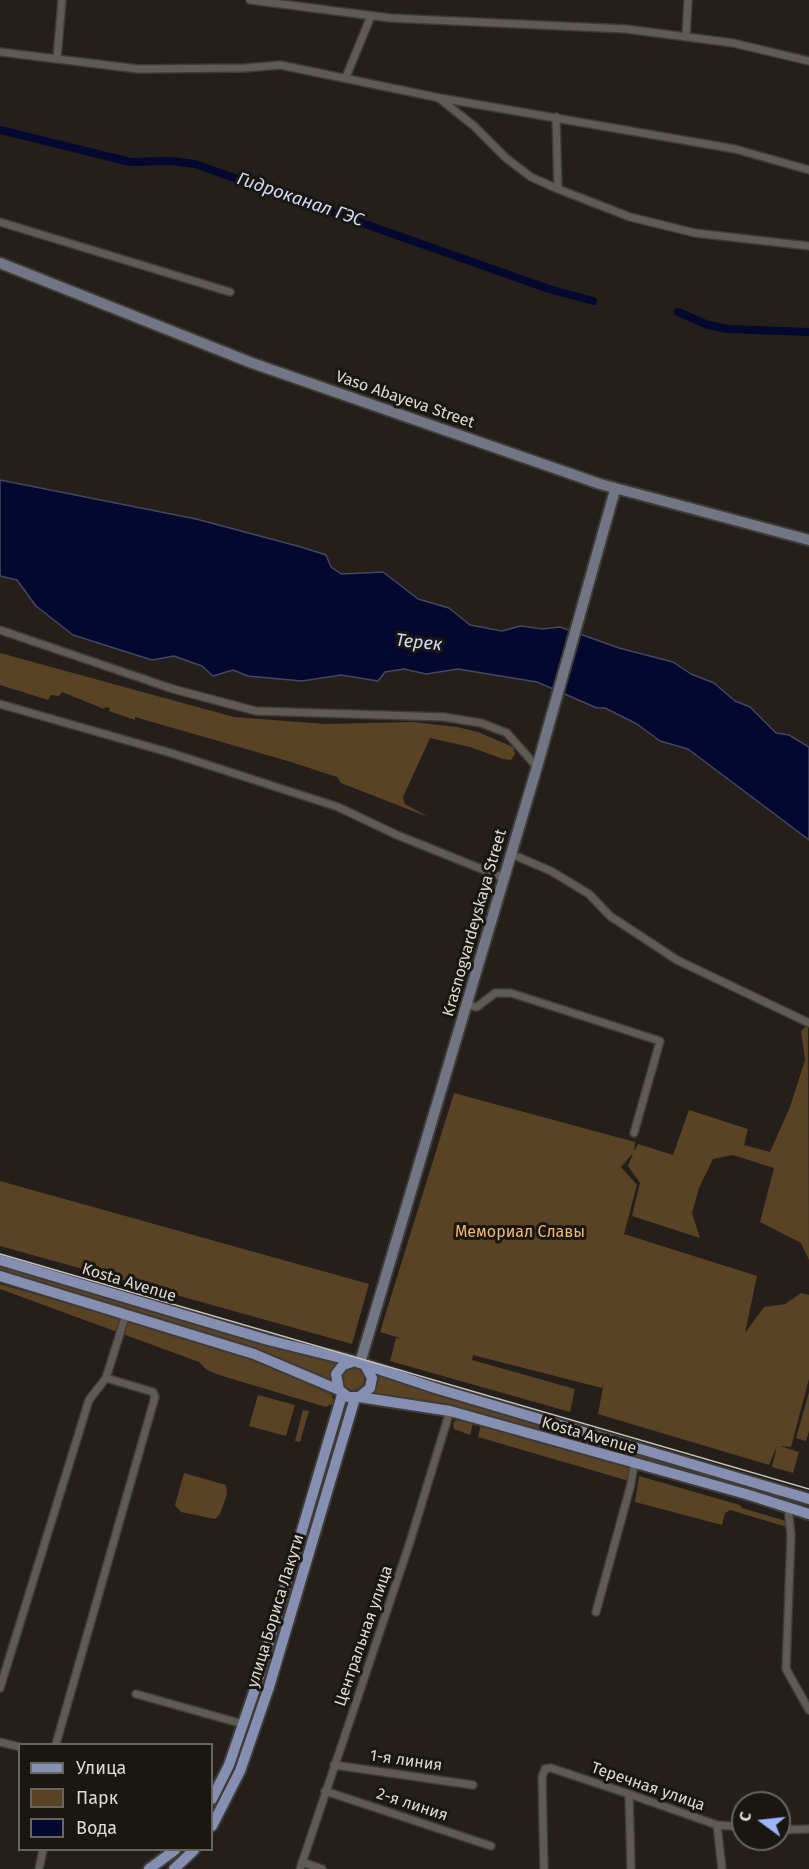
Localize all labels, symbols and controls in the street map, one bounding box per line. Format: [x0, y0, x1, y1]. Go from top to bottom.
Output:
water label: Гидроканал ГЭС [234, 168, 366, 232]
street label: Vaso Abayeva Street [333, 367, 477, 433]
water label: Терек [395, 630, 443, 656]
street label: Krasnogvardeyskaya Street [439, 827, 511, 1019]
park label: Мемориал Славы [455, 1223, 585, 1243]
street label: Kosta Avenue [79, 1260, 179, 1306]
street label: Kosta Avenue [539, 1413, 639, 1459]
street label: улица Бориса Лакути [244, 1532, 308, 1690]
street label: Центральная улица [331, 1563, 397, 1709]
legend [18, 1743, 213, 1851]
street label: 1-я линия [369, 1746, 443, 1776]
text: Улица [76, 1757, 126, 1779]
street label: Теречная улица [589, 1759, 707, 1815]
street label: 2-я линия [374, 1784, 450, 1826]
text: Парк [76, 1787, 118, 1809]
north arrow [731, 1791, 791, 1851]
text: С [735, 1810, 755, 1824]
text: Вода [76, 1817, 117, 1839]

